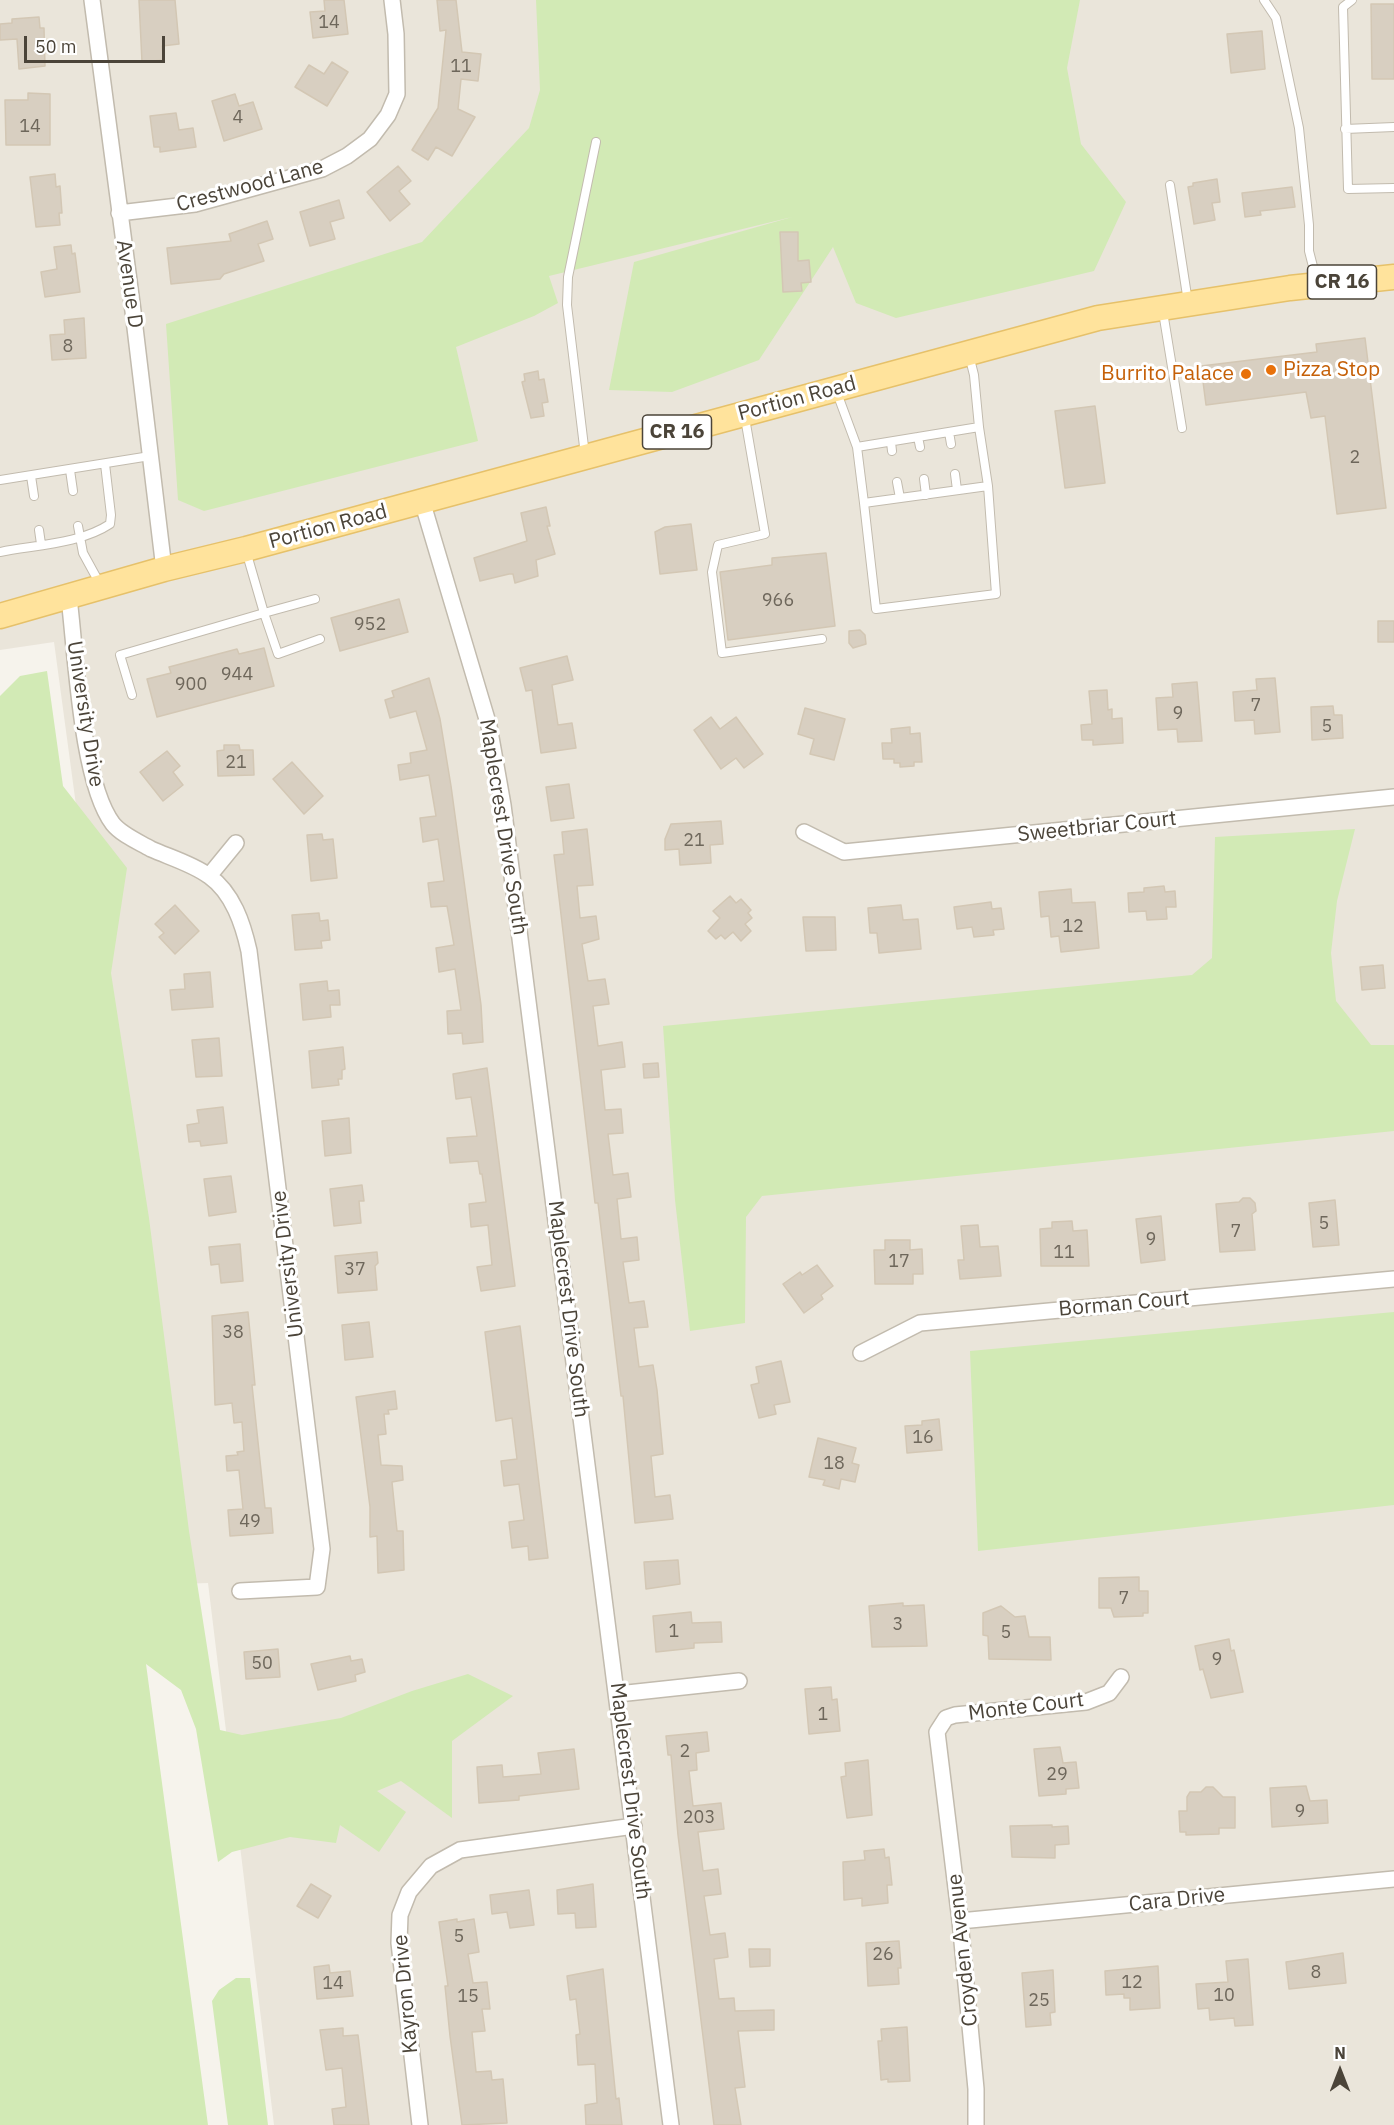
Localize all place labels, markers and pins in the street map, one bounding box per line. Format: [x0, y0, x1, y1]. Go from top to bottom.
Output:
place label: Pizza Stop [1283, 357, 1380, 383]
place label: Burrito Palace [1101, 361, 1234, 387]
marker: Pizza Stop [1264, 363, 1278, 377]
marker: Burrito Palace [1239, 367, 1253, 381]

